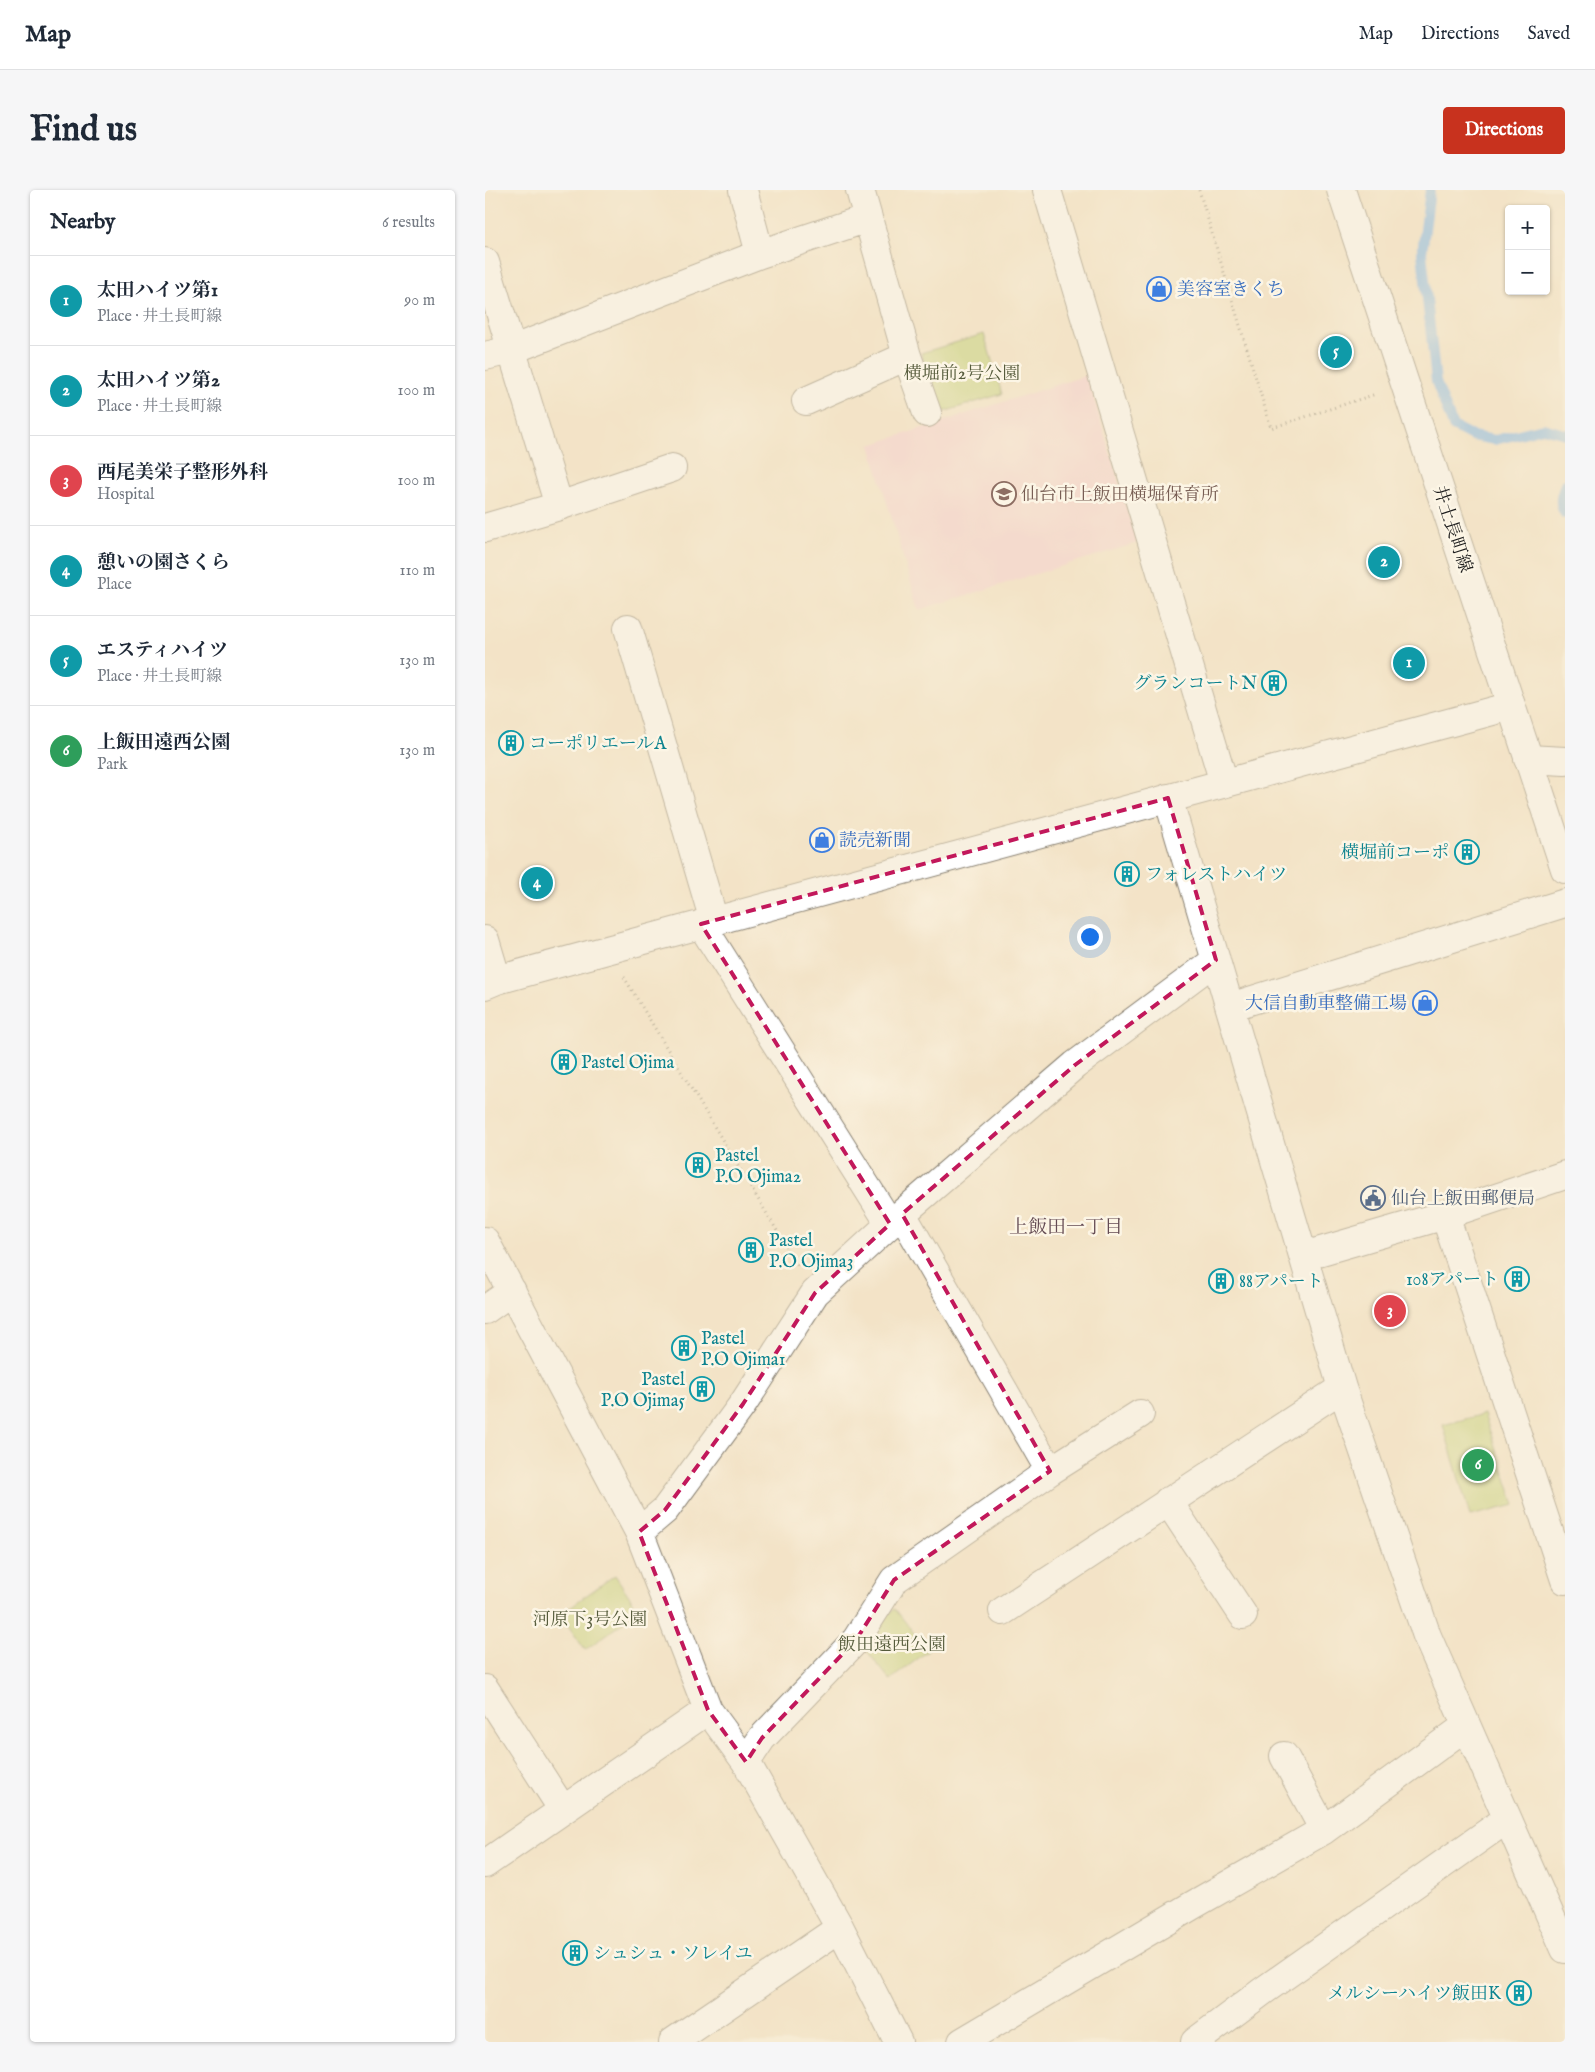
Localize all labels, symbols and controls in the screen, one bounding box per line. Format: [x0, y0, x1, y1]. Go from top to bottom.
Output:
text: Map [25, 19, 71, 50]
text: Map [1359, 23, 1393, 46]
text: Directions [1421, 23, 1499, 46]
text: Saved [1527, 23, 1570, 46]
button: Directions [1443, 107, 1565, 154]
text: Find us [30, 108, 137, 153]
map controls [1505, 205, 1550, 295]
button: + [1505, 205, 1550, 250]
text: Nearby [50, 209, 115, 236]
text: 6 results [382, 213, 435, 233]
button: − [1505, 250, 1550, 295]
shop icon: 美容室きくち [1146, 276, 1172, 302]
text: 太田ハイツ第1 [97, 279, 218, 303]
place label: 美容室きくち [1177, 279, 1285, 302]
text: 1 [63, 291, 69, 311]
text: 90 m [404, 291, 435, 311]
text: Place · 井土長町線 [97, 307, 222, 327]
pin: 5 [1320, 333, 1352, 371]
park label: 横堀前2号公園 [904, 363, 1020, 386]
text: 太田ハイツ第2 [97, 369, 220, 393]
text: 2 [62, 381, 70, 401]
text: 100 m [398, 381, 435, 401]
text: Place · 井土長町線 [97, 397, 222, 417]
text: 西尾美栄子整形外科 [97, 461, 268, 485]
text: 3 [63, 471, 69, 491]
text: 100 m [398, 471, 435, 491]
school or university icon: 仙台市上飯田横堀保育所 [991, 481, 1017, 507]
street label: 井土長町線 [1427, 483, 1476, 576]
place label: 仙台市上飯田横堀保育所 [1021, 484, 1219, 507]
text: Hospital [97, 485, 154, 505]
pin: 2 [1368, 543, 1400, 581]
text: 憩いの園さくら [97, 551, 230, 575]
text: 4 [62, 561, 70, 581]
text: 110 m [399, 561, 435, 581]
text: Place [97, 575, 132, 595]
text: エスティハイツ [97, 639, 228, 663]
pin: 1 [1393, 644, 1425, 682]
text: 5 [63, 651, 69, 671]
text: 130 m [399, 651, 435, 671]
text: Place · 井土長町線 [97, 667, 222, 687]
building icon: グランコートN [1261, 670, 1287, 696]
place label: グランコートN [1133, 673, 1257, 696]
building icon: コーポリエールA [498, 730, 524, 756]
text: 上飯田遠西公園 [97, 731, 230, 755]
place label: コーポリエールA [529, 733, 667, 756]
text: 6 [63, 741, 69, 761]
text: 130 m [399, 741, 435, 761]
text: Park [97, 755, 127, 775]
shop icon: 読売新聞 [809, 827, 835, 853]
place label: 読売新聞 [839, 830, 911, 853]
building icon: 横堀前コーポ [1454, 839, 1480, 865]
place label: 横堀前コーポ [1341, 842, 1449, 865]
building icon: フォレストハイツ [1114, 861, 1140, 887]
pin: 4 [521, 864, 553, 902]
place label: フォレストハイツ [1145, 864, 1287, 887]
your location [1077, 924, 1103, 950]
shop icon: 大信自動車整備工場 [1412, 990, 1438, 1016]
place label: 大信自動車整備工場 [1245, 993, 1407, 1016]
building icon: Pastel Ojima [551, 1049, 577, 1075]
place label: Pastel Ojima [581, 1052, 675, 1075]
place label: Pastel P.O Ojima2 [715, 1145, 801, 1189]
building icon: Pastel P.O Ojima2 [685, 1152, 711, 1178]
public building icon: 仙台上飯田郵便局 [1360, 1185, 1386, 1211]
place label: 仙台上飯田郵便局 [1391, 1188, 1535, 1211]
district label: 上飯田一丁目 [1009, 1216, 1123, 1240]
place label: Pastel P.O Ojima3 [769, 1230, 853, 1274]
building icon: Pastel P.O Ojima3 [738, 1237, 764, 1263]
building icon: 108アパート [1504, 1266, 1530, 1292]
building icon: 88アパート [1208, 1268, 1234, 1294]
place label: 108アパート [1406, 1269, 1499, 1292]
place label: 88アパート [1239, 1271, 1324, 1294]
pin: 3 [1374, 1292, 1406, 1330]
place label: Pastel P.O Ojima1 [701, 1328, 785, 1372]
building icon: Pastel P.O Ojima1 [671, 1335, 697, 1361]
place label: Pastel P.O Ojima5 [601, 1369, 685, 1413]
building icon: Pastel P.O Ojima5 [689, 1376, 715, 1402]
pin: 6 [1462, 1446, 1494, 1484]
park label: 河原下3号公園 [533, 1609, 647, 1632]
park label: 飯田遠西公園 [838, 1634, 946, 1657]
building icon: シュシュ・ソレイユ [562, 1940, 588, 1966]
place label: シュシュ・ソレイユ [593, 1943, 753, 1966]
building icon: メルシーハイツ飯田K [1506, 1980, 1532, 2006]
place label: メルシーハイツ飯田K [1327, 1983, 1502, 2006]

